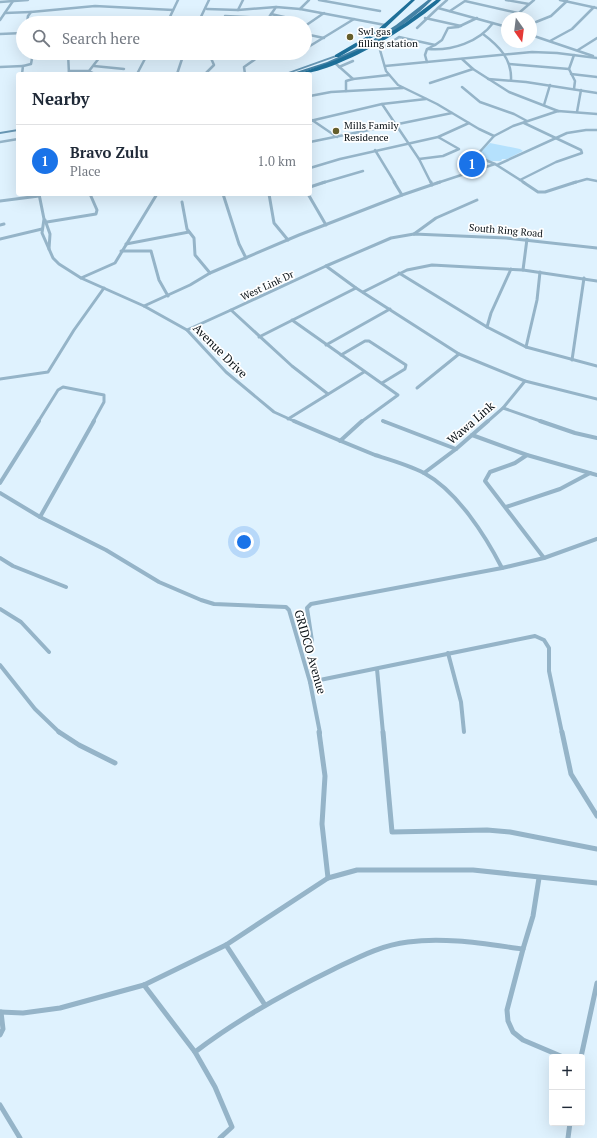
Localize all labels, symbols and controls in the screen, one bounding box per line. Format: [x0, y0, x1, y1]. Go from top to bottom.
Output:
north arrow [501, 12, 537, 48]
search box [16, 16, 312, 60]
place label: Swl gas filling station [358, 25, 418, 50]
icon: search [30, 27, 52, 49]
text: Search here [62, 28, 140, 48]
marker: Swl gas filling station [345, 32, 355, 42]
text: Nearby [32, 87, 90, 110]
place label: Mills Family Residence [344, 119, 400, 144]
marker: Mills Family Residence [331, 126, 341, 136]
text: Bravo Zulu [70, 142, 149, 162]
pin: 1 [459, 149, 485, 179]
text: 1 [41, 152, 49, 170]
text: 1.0 km [257, 152, 296, 170]
text: Place [70, 162, 101, 180]
street label: South Ring Road [469, 221, 544, 240]
street label: West Link Dr [239, 267, 296, 303]
street label: Avenue Drive [190, 320, 251, 381]
street label: Wawa Link [444, 398, 498, 447]
your location [234, 532, 254, 552]
street label: GRIDCO Avenue [291, 608, 330, 696]
map controls [549, 1054, 585, 1126]
button: + [549, 1054, 585, 1090]
button: − [549, 1090, 585, 1126]

